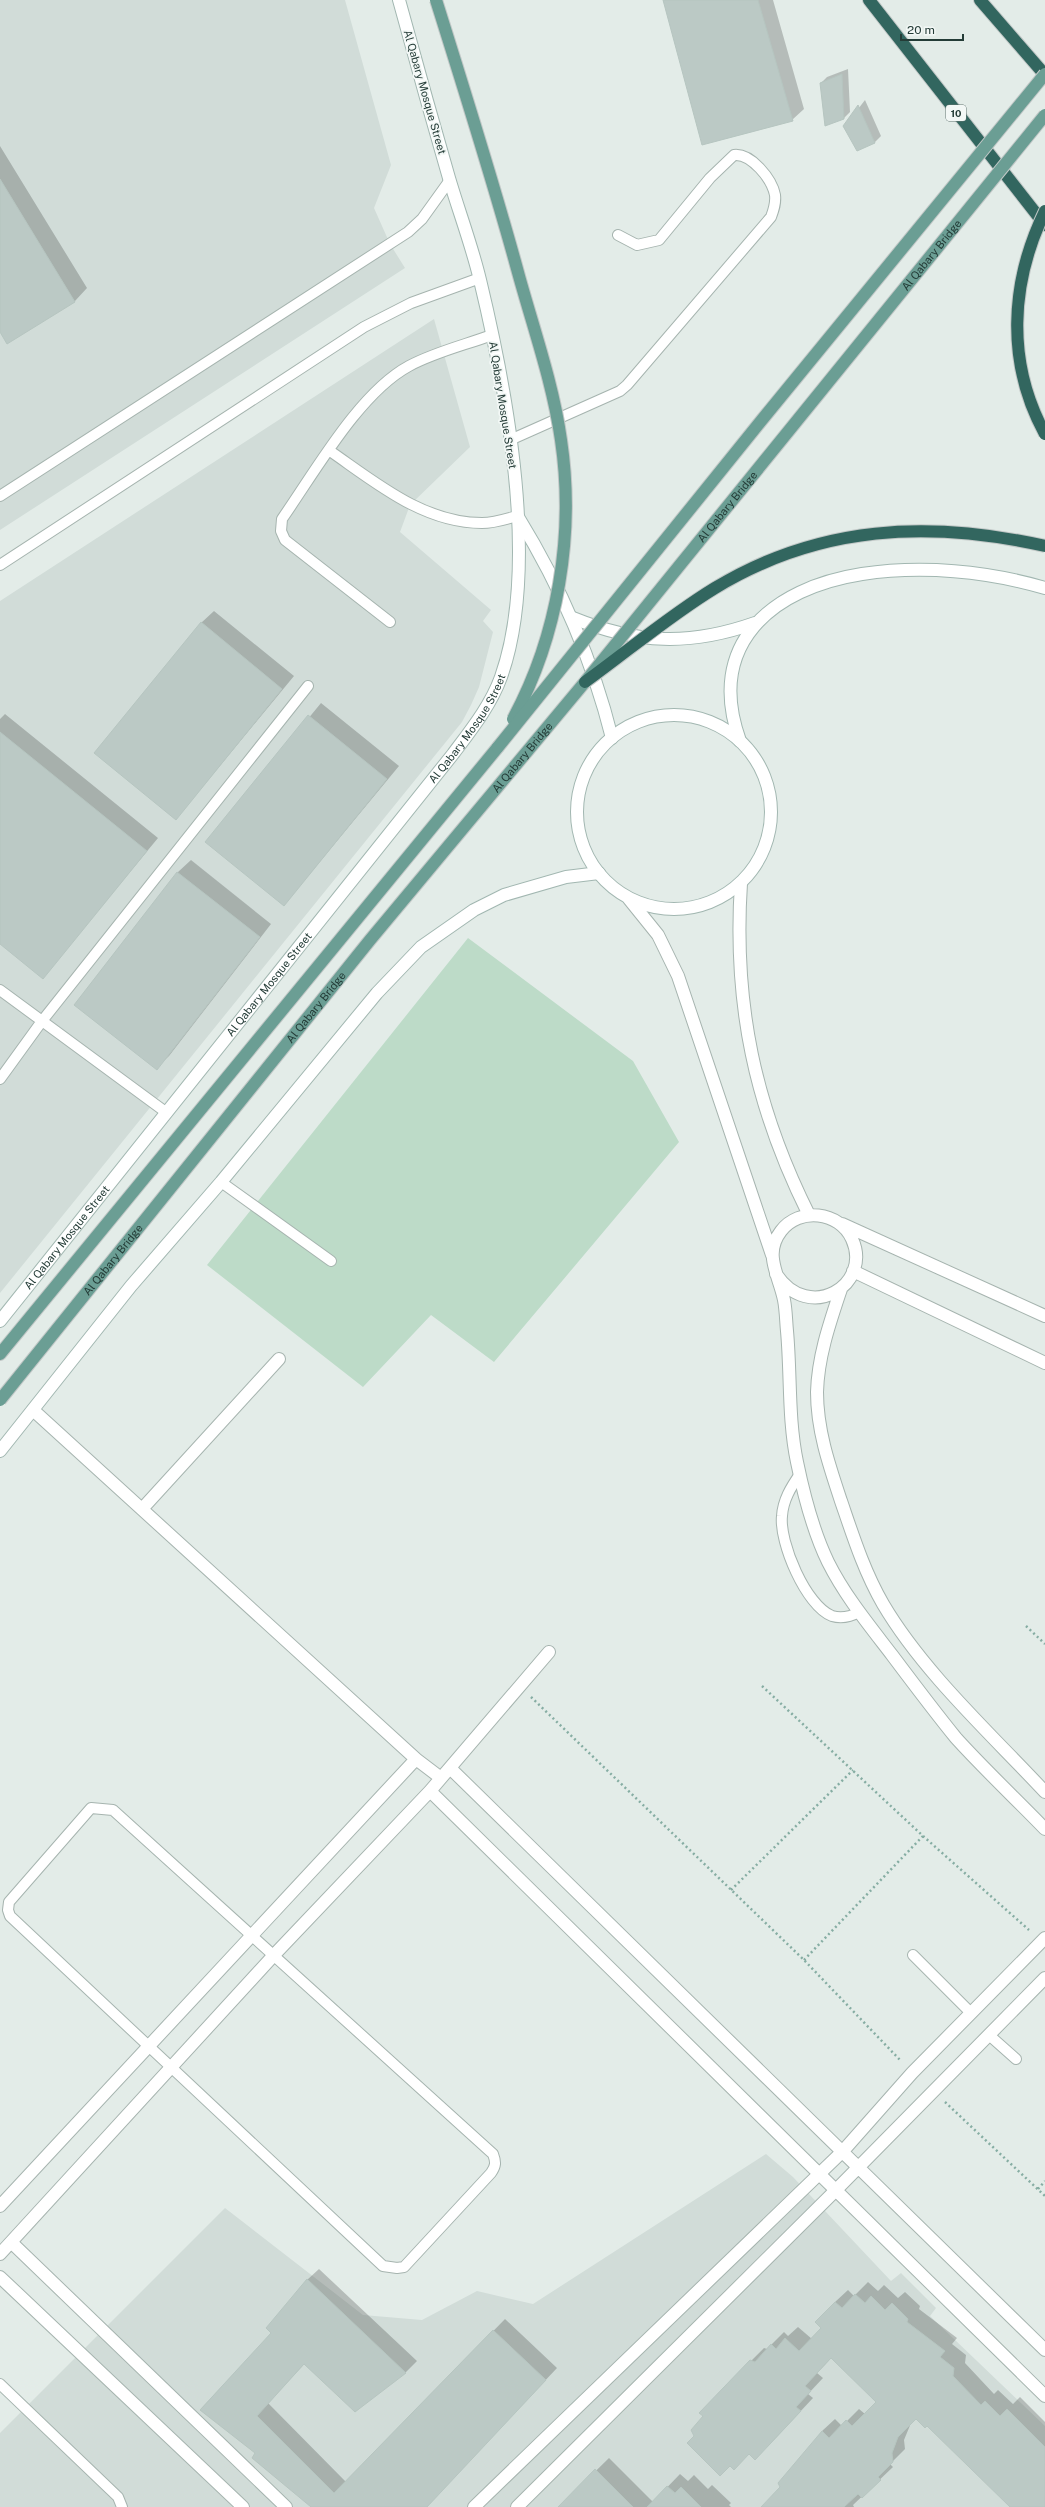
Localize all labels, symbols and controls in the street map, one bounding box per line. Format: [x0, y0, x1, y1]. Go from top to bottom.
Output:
scale bar [901, 16, 963, 42]
text: 20 m [907, 23, 935, 37]
street label: Al Qabary Mosque Street [401, 28, 449, 156]
road number: 10 [946, 105, 966, 121]
street label: Al Qabary Bridge [899, 217, 964, 293]
street label: Al Qabary Mosque Street [487, 340, 519, 470]
street label: Al Qabary Bridge [695, 469, 760, 544]
street label: Al Qabary Mosque Street [426, 672, 508, 785]
street label: Al Qabary Bridge [490, 720, 555, 795]
street label: Al Qabary Mosque Street [224, 930, 314, 1038]
street label: Al Qabary Bridge [284, 969, 348, 1045]
street label: Al Qabary Mosque Street [22, 1183, 112, 1292]
street label: Al Qabary Bridge [81, 1222, 145, 1298]

